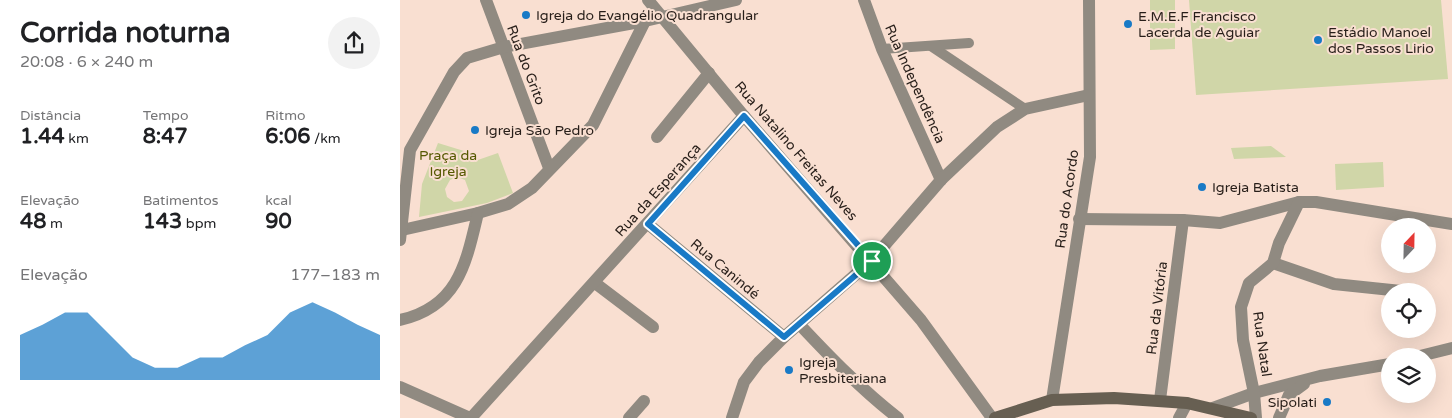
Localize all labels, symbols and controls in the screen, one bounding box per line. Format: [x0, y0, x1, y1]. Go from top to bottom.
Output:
place label: Igreja do Evangélio Quadrangular [536, 7, 759, 24]
place label: E.M.E.F Francisco Lacerda de Aguiar [1138, 8, 1260, 41]
marker: Igreja do Evangélio Quadrangular [520, 9, 532, 21]
text: Corrida noturna [20, 16, 230, 50]
button: share [328, 17, 380, 69]
marker: E.M.E.F Francisco Lacerda de Aguiar [1122, 18, 1134, 30]
street label: Rua Independência [881, 22, 949, 146]
street label: Rua do Grito [503, 23, 549, 107]
place label: Estádio Manoel dos Passos Lirio [1328, 24, 1434, 57]
marker: Estádio Manoel dos Passos Lirio [1312, 34, 1324, 46]
text: 20:08 · 6 × 240 m [20, 52, 153, 72]
street label: Rua Natalino Freitas Neves [731, 78, 861, 224]
text: Distância [20, 107, 81, 124]
text: Tempo [143, 107, 188, 124]
text: Ritmo [265, 107, 306, 124]
place label: Igreja São Pedro [485, 122, 594, 139]
text: 1.44 [20, 124, 65, 149]
text: 8:47 [143, 124, 188, 149]
text: 6:06 [265, 124, 310, 149]
marker: Igreja São Pedro [469, 124, 481, 136]
text: km [65, 130, 89, 147]
text: /km [310, 130, 341, 147]
street label: Rua da Esperança [612, 140, 704, 240]
park label: Praça da Igreja [419, 147, 477, 180]
street label: Rua do Acordo [1052, 148, 1082, 250]
place label: Igreja Batista [1212, 179, 1299, 196]
marker: Igreja Batista [1196, 181, 1208, 193]
text: Elevação [20, 192, 79, 209]
text: Batimentos [143, 192, 219, 209]
text: kcal [265, 192, 292, 209]
text: 48 [20, 209, 46, 234]
text: 143 [143, 209, 182, 234]
text: 90 [265, 209, 292, 234]
text: m [46, 215, 63, 232]
text: bpm [182, 215, 216, 232]
north arrow [1381, 218, 1436, 272]
map controls [1381, 218, 1436, 403]
street label: Rua Canindé [687, 235, 763, 303]
pin [851, 240, 893, 282]
icon: arrive [858, 247, 886, 275]
street label: Rua da Vitória [1143, 260, 1171, 356]
text: Elevação [20, 265, 88, 285]
text: 177–183 m [290, 265, 380, 285]
button: locate [1381, 283, 1436, 338]
street label: Rua Natal [1249, 310, 1275, 378]
button: layers [1381, 348, 1436, 403]
place label: Igreja Presbiteriana [799, 354, 887, 387]
marker: Igreja Presbiteriana [783, 364, 795, 376]
place label: Sipolati [1268, 394, 1317, 411]
marker: Sipolati [1321, 396, 1333, 408]

